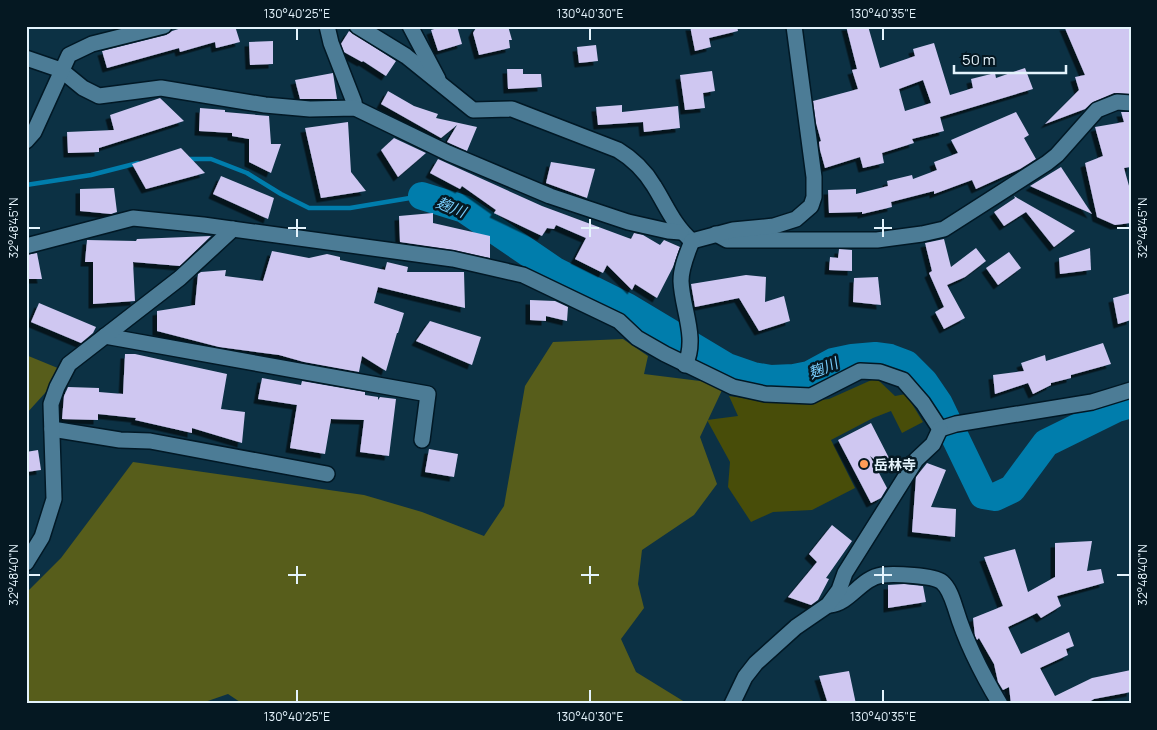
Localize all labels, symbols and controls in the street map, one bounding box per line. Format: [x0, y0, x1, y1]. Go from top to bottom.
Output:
text: 130°40'25"E [264, 5, 330, 22]
text: 130°40'30"E [557, 5, 623, 22]
text: 130°40'35"E [850, 5, 916, 22]
scale bar [954, 42, 1067, 74]
text: 50 m [962, 49, 996, 70]
water label: 麹川 [433, 192, 471, 223]
text: 32°48'45"N [5, 198, 22, 258]
text: 32°48'45"N [1134, 198, 1151, 258]
water label: 麹川 [805, 352, 843, 384]
place label: 岳林寺 [874, 455, 916, 474]
marker: 岳林寺 [858, 458, 870, 470]
text: 32°48'40"N [5, 544, 22, 606]
text: 32°48'40"N [1134, 544, 1151, 606]
text: 130°40'25"E [264, 708, 330, 725]
text: 130°40'30"E [557, 708, 623, 725]
text: 130°40'35"E [850, 708, 916, 725]

